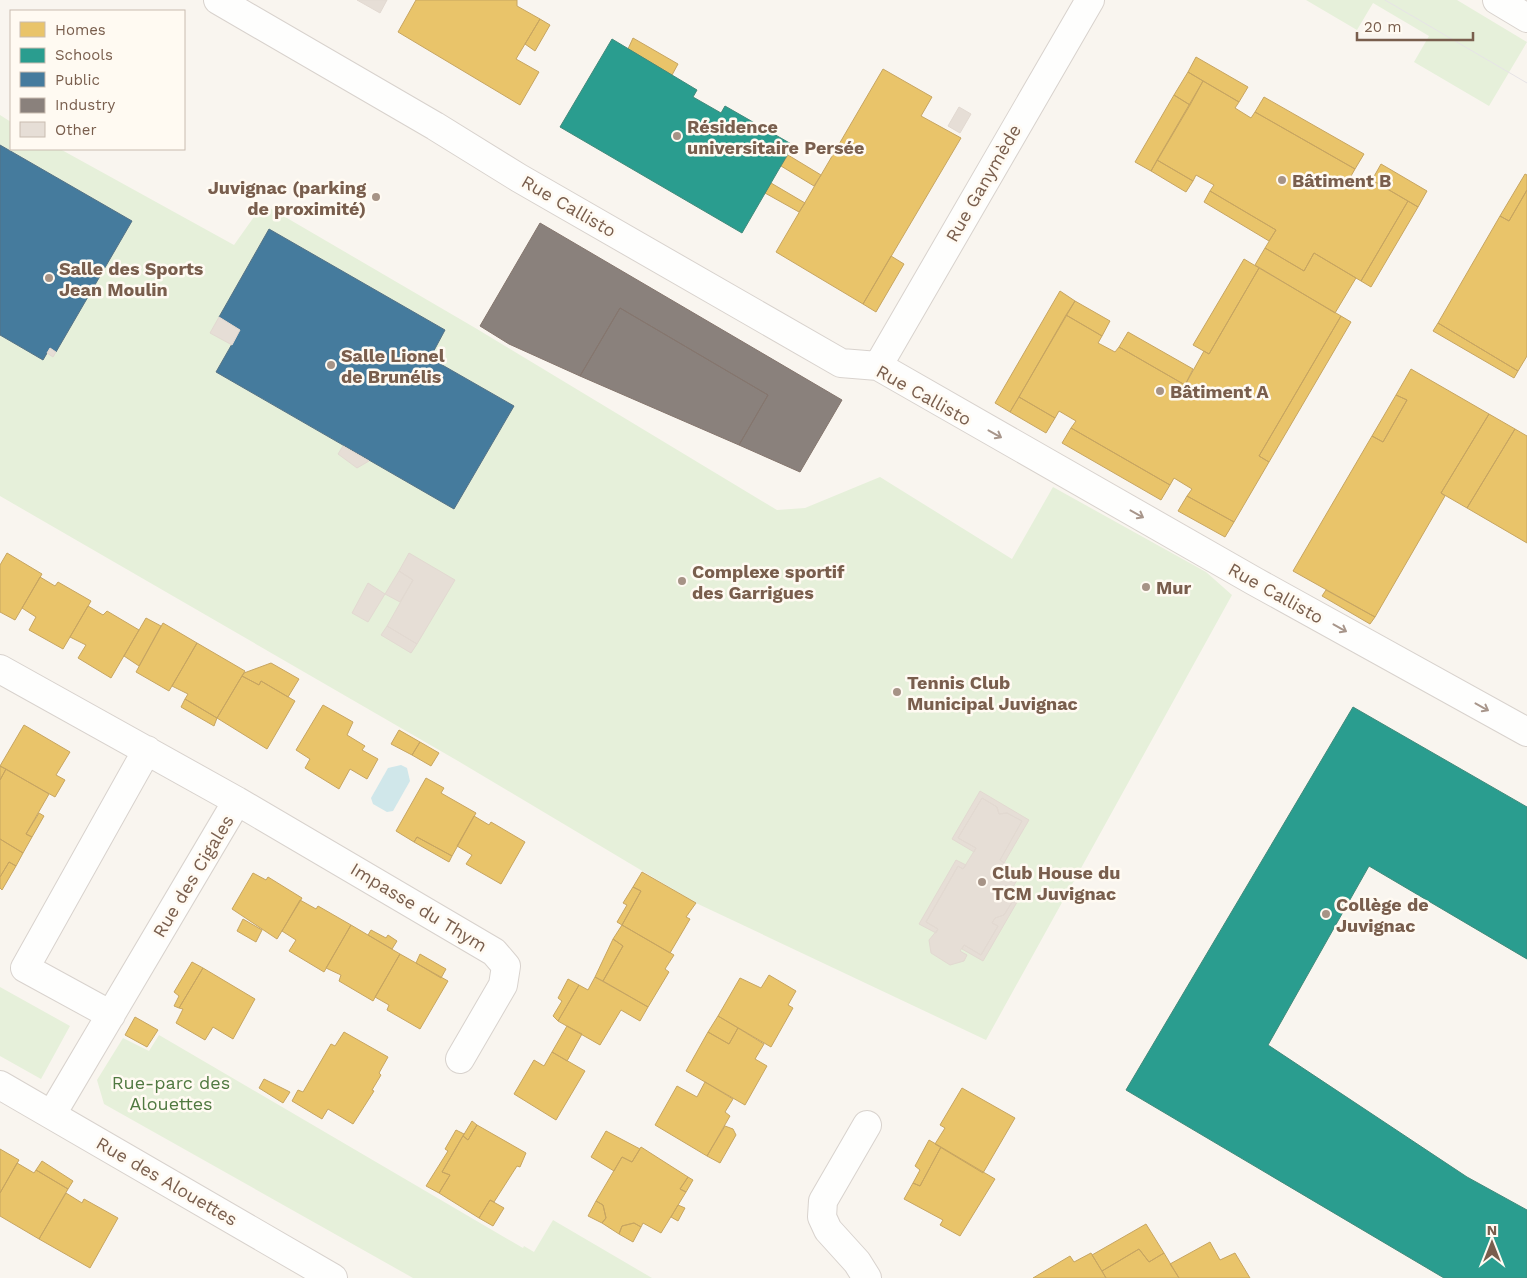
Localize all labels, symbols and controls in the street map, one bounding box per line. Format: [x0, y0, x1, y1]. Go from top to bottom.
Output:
legend [10, 10, 185, 150]
scale bar [1357, 10, 1473, 42]
text: 20 m [1364, 18, 1402, 36]
text: Homes [55, 21, 106, 39]
text: Schools [55, 46, 113, 64]
text: Public [55, 71, 100, 89]
text: Industry [55, 96, 116, 114]
place label: Résidence universitaire Persée [687, 116, 864, 158]
text: Other [55, 121, 97, 139]
street label: Rue Ganymède [941, 121, 1025, 245]
marker: Résidence universitaire Persée [671, 130, 683, 142]
place label: Bâtiment B [1292, 170, 1391, 191]
street label: Rue Callisto [518, 171, 620, 241]
marker: Bâtiment B [1276, 174, 1288, 186]
place label: Juvignac (parking de proximité) [208, 177, 367, 219]
marker: Juvignac (parking de proximité) [370, 191, 382, 203]
place label: Salle des Sports Jean Moulin [59, 258, 204, 300]
marker: Salle des Sports Jean Moulin [43, 272, 55, 284]
place label: Salle Lionel de Brunélis [341, 345, 445, 387]
marker: Salle Lionel de Brunélis [325, 359, 337, 371]
street label: Rue Callisto [873, 360, 975, 430]
place label: Bâtiment A [1170, 381, 1270, 402]
marker: Bâtiment A [1154, 385, 1166, 397]
one-way arrow [988, 430, 1002, 440]
one-way arrow [1129, 510, 1143, 520]
street label: Rue Callisto [1225, 558, 1327, 628]
place label: Complexe sportif des Garrigues [692, 561, 845, 603]
marker: Complexe sportif des Garrigues [676, 575, 688, 587]
place label: Mur [1156, 577, 1191, 598]
marker: Mur [1140, 581, 1152, 593]
one-way arrow [1332, 624, 1346, 634]
place label: Tennis Club Municipal Juvignac [907, 672, 1078, 714]
marker: Tennis Club Municipal Juvignac [891, 686, 903, 698]
one-way arrow [1474, 702, 1489, 712]
street label: Rue des Cigales [148, 811, 238, 941]
street label: Impasse du Thym [347, 858, 491, 956]
place label: Club House du TCM Juvignac [992, 862, 1120, 904]
marker: Club House du TCM Juvignac [976, 876, 988, 888]
place label: Collège de Juvignac [1336, 894, 1429, 936]
marker: Collège de Juvignac [1320, 908, 1332, 920]
park label: Rue-parc des Alouettes [112, 1072, 230, 1114]
street label: Rue des Alouettes [93, 1132, 241, 1230]
north arrow [1467, 1218, 1517, 1268]
text: N [1487, 1222, 1497, 1238]

